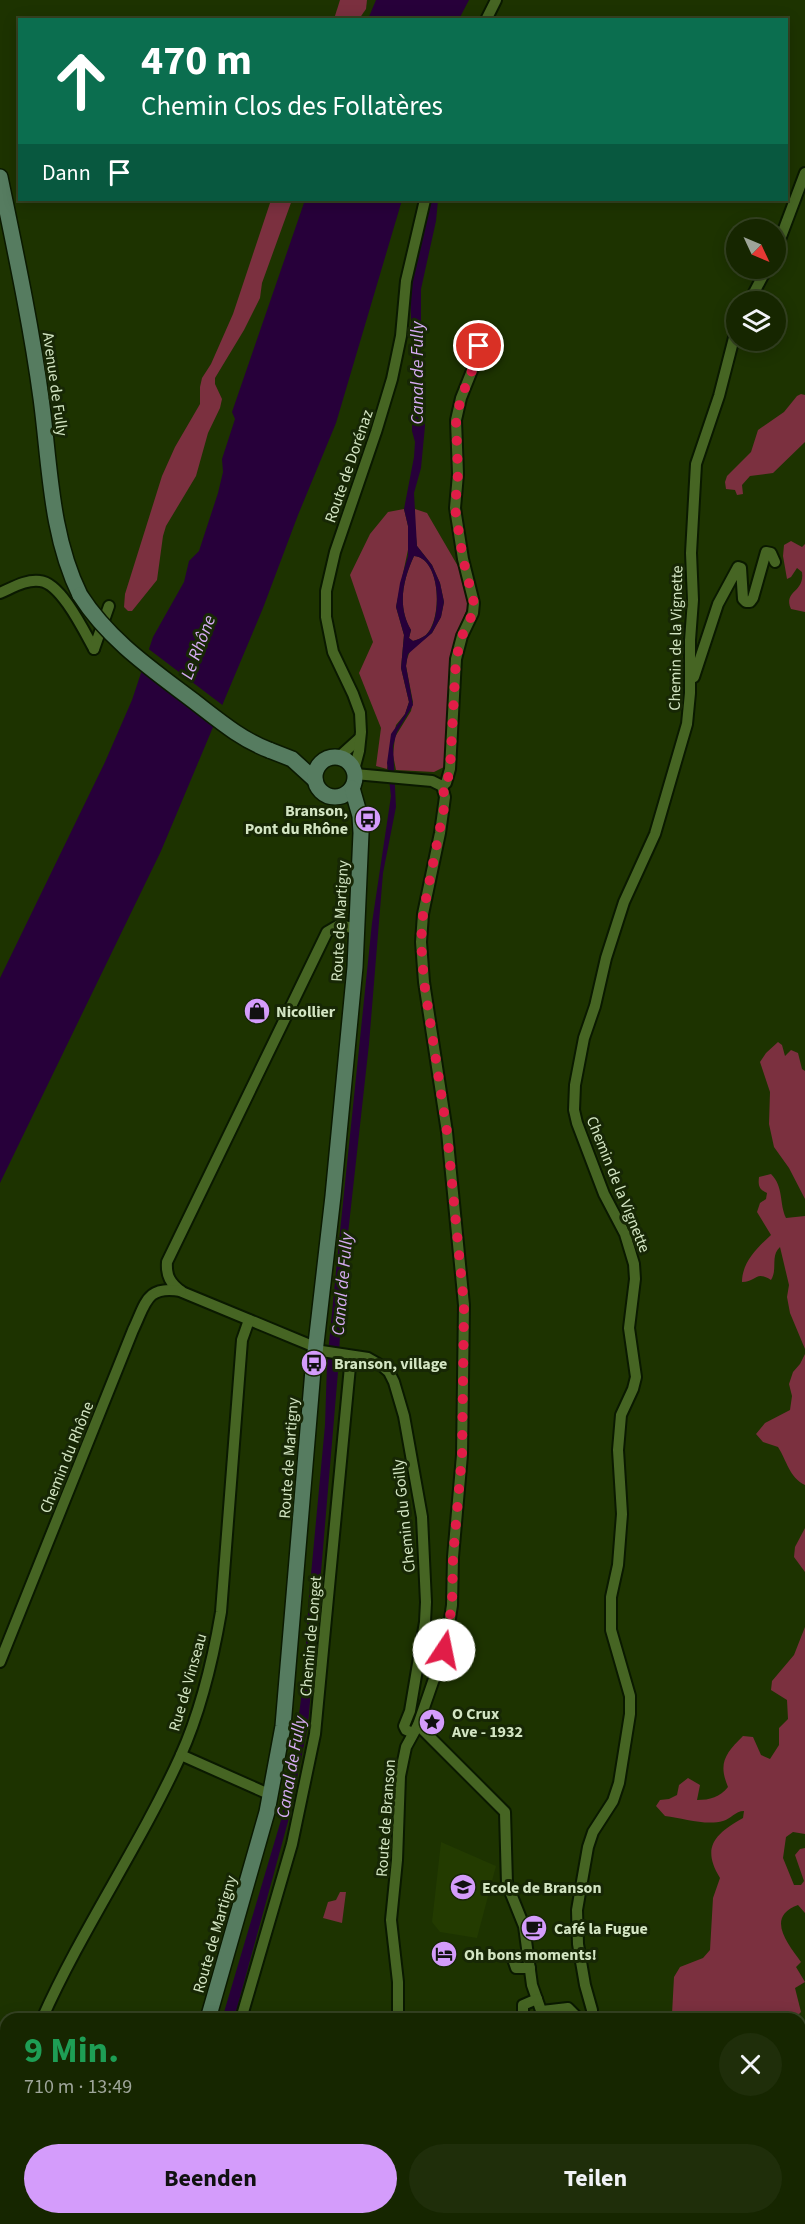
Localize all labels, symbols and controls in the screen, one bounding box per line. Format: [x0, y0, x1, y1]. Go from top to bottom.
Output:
text: 470 m [141, 31, 252, 91]
icon: ahead [42, 42, 120, 120]
text: Chemin Clos des Follatères [141, 87, 443, 126]
icon: arrive [103, 156, 136, 189]
text: Dann [42, 157, 91, 189]
north arrow [726, 219, 786, 279]
map controls [726, 219, 786, 351]
button: layers [726, 291, 786, 351]
water label: Canal de Fully [405, 320, 430, 425]
pin [453, 320, 504, 371]
icon: arrive [462, 329, 495, 362]
street label: Avenue de Fully [37, 331, 73, 438]
street label: Route de Dorénaz [319, 407, 379, 526]
street label: Chemin de la Vignette [664, 565, 688, 711]
water label: Le Rhône [175, 611, 222, 683]
place label: Branson, Pont du Rhône [245, 800, 348, 840]
bus stop icon: Branson, Pont du Rhône [353, 804, 383, 834]
street label: Route de Martigny [326, 859, 354, 982]
shop icon: Nicollier [242, 996, 272, 1026]
place label: Nicollier [276, 1001, 336, 1023]
street label: Chemin de la Vignette [581, 1113, 656, 1256]
water label: Canal de Fully [326, 1231, 360, 1337]
bus stop icon: Branson, village [299, 1348, 329, 1378]
place label: Branson, village [334, 1353, 447, 1375]
street label: Route de Martigny [274, 1396, 304, 1519]
street label: Chemin du Rhône [34, 1398, 99, 1517]
street label: Chemin du Goilly [387, 1458, 421, 1574]
street label: Chemin de Longet [295, 1574, 327, 1697]
position arrow [412, 1618, 476, 1682]
street label: Rue de Vinseau [163, 1631, 212, 1734]
place label: O Crux Ave - 1932 [451, 1703, 523, 1743]
place icon: O Crux Ave - 1932 [417, 1707, 447, 1737]
water label: Canal de Fully [270, 1713, 313, 1820]
street label: Route de Branson [371, 1758, 401, 1878]
street label: Route de Martigny [188, 1872, 242, 1996]
school or university icon: Ecole de Branson [448, 1872, 478, 1902]
place label: Ecole de Branson [482, 1877, 602, 1899]
cafe icon: Café la Fugue [519, 1913, 549, 1943]
place label: Café la Fugue [554, 1918, 648, 1940]
hotel icon: Oh bons moments! [429, 1939, 459, 1969]
place label: Oh bons moments! [464, 1944, 597, 1966]
text: 9 Min. [24, 2025, 119, 2076]
button: close [719, 2033, 782, 2096]
text: 710 m · 13:49 [24, 2073, 132, 2101]
button: Beenden [24, 2144, 397, 2213]
button: Teilen [409, 2144, 782, 2213]

